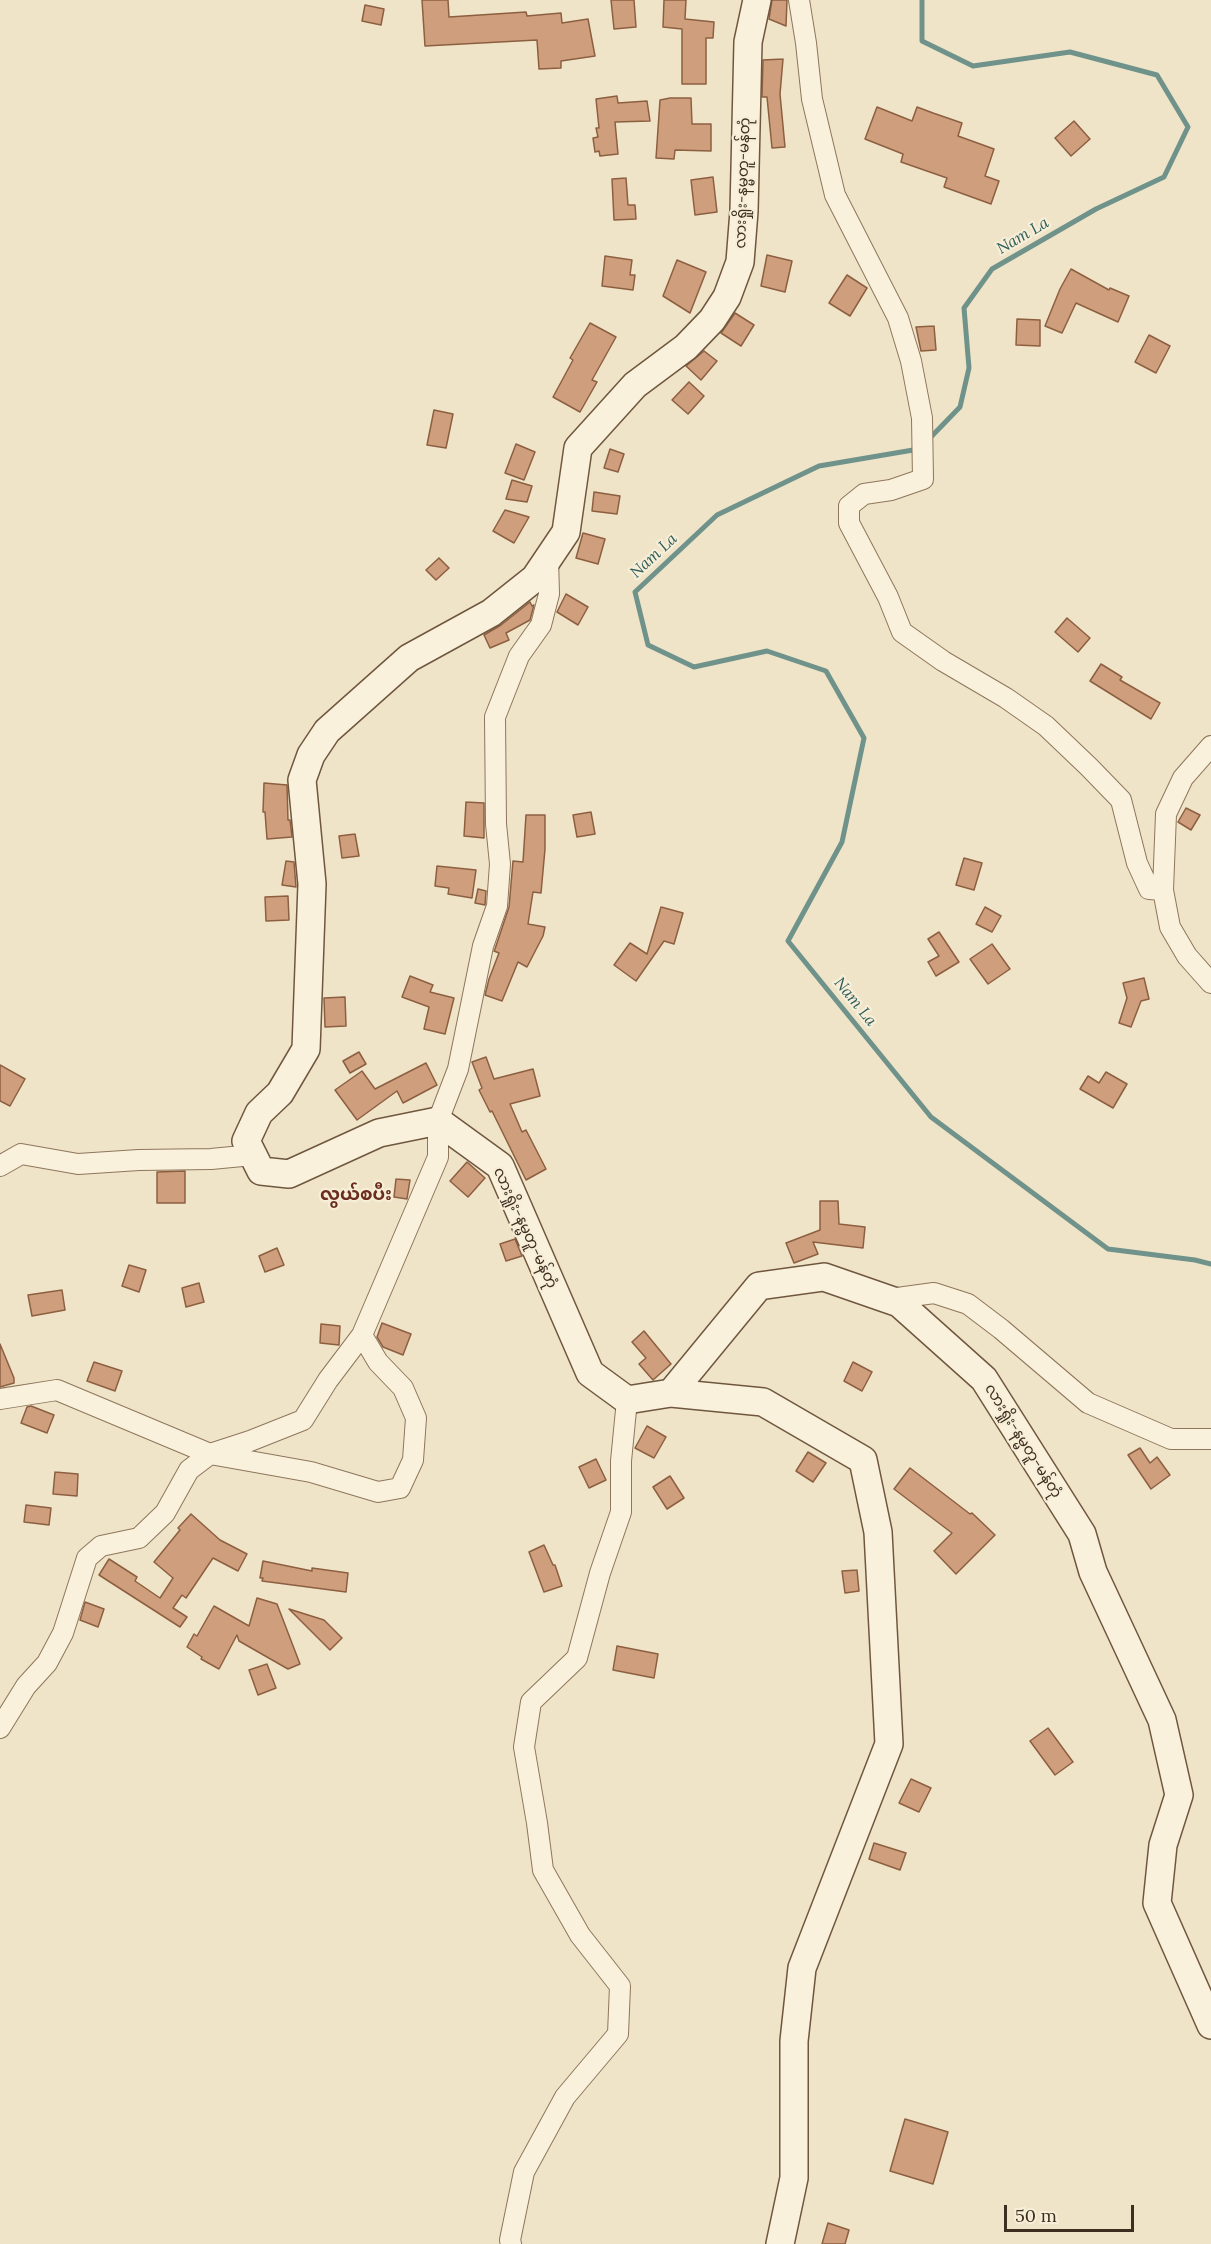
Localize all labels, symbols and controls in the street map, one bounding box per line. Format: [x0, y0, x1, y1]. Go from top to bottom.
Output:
street label: လားရှိုး-နမ္မတူ-မန်တုံ [732, 117, 754, 249]
water label: Nam La [994, 213, 1052, 259]
water label: Nam La [627, 530, 681, 582]
water label: Nam La [830, 974, 880, 1030]
street label: လားရှိုး-နမ္မတူ-မန်တုံ [489, 1165, 561, 1291]
district label: လွယ်စပီး [320, 1184, 392, 1206]
street label: လားရှိုး-နမ္မတူ-မန်တုံ [981, 1381, 1065, 1501]
scale bar [1007, 2193, 1138, 2231]
text: 50 m [1015, 2204, 1057, 2227]

